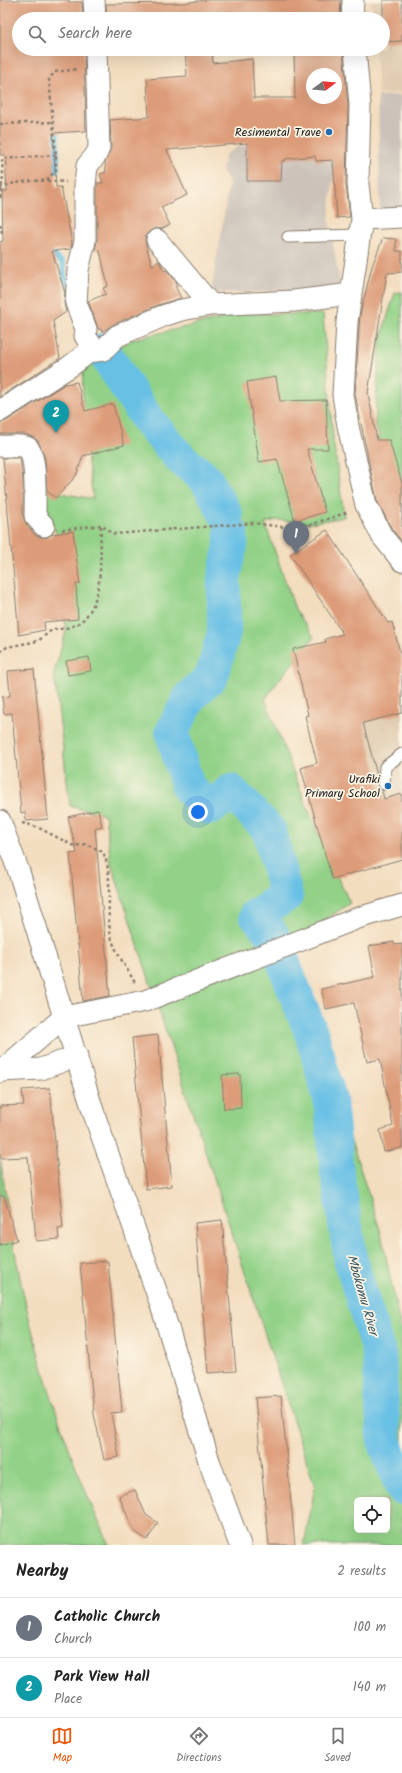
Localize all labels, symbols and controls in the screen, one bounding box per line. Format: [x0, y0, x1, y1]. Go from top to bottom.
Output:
search box [12, 12, 390, 56]
text: Search here [58, 22, 132, 46]
icon: search [26, 23, 48, 45]
north arrow [306, 68, 342, 104]
place label: Resimental Trave [235, 123, 322, 142]
marker: Resimental Trave [324, 127, 334, 137]
pin: 2 [43, 400, 69, 433]
pin: 1 [283, 521, 309, 554]
place label: Urafiki Primary School [305, 770, 381, 803]
marker: Urafiki Primary School [383, 781, 393, 791]
your location [188, 802, 208, 822]
water label: Mbokomu River [340, 1252, 384, 1340]
map controls [354, 1497, 390, 1533]
button: locate [354, 1497, 390, 1533]
text: Nearby [16, 1558, 68, 1585]
text: 2 results [338, 1561, 386, 1582]
text: Catholic Church [54, 1605, 160, 1629]
text: 1 [27, 1617, 31, 1638]
text: 100 m [353, 1617, 386, 1638]
text: Church [54, 1629, 92, 1650]
text: Park View Hall [54, 1665, 150, 1689]
text: 2 [25, 1677, 33, 1698]
text: 140 m [353, 1677, 386, 1698]
text: Place [54, 1689, 82, 1710]
tab: Map [51, 1725, 73, 1767]
tab: Directions [176, 1725, 222, 1767]
tab: Saved [325, 1725, 351, 1767]

